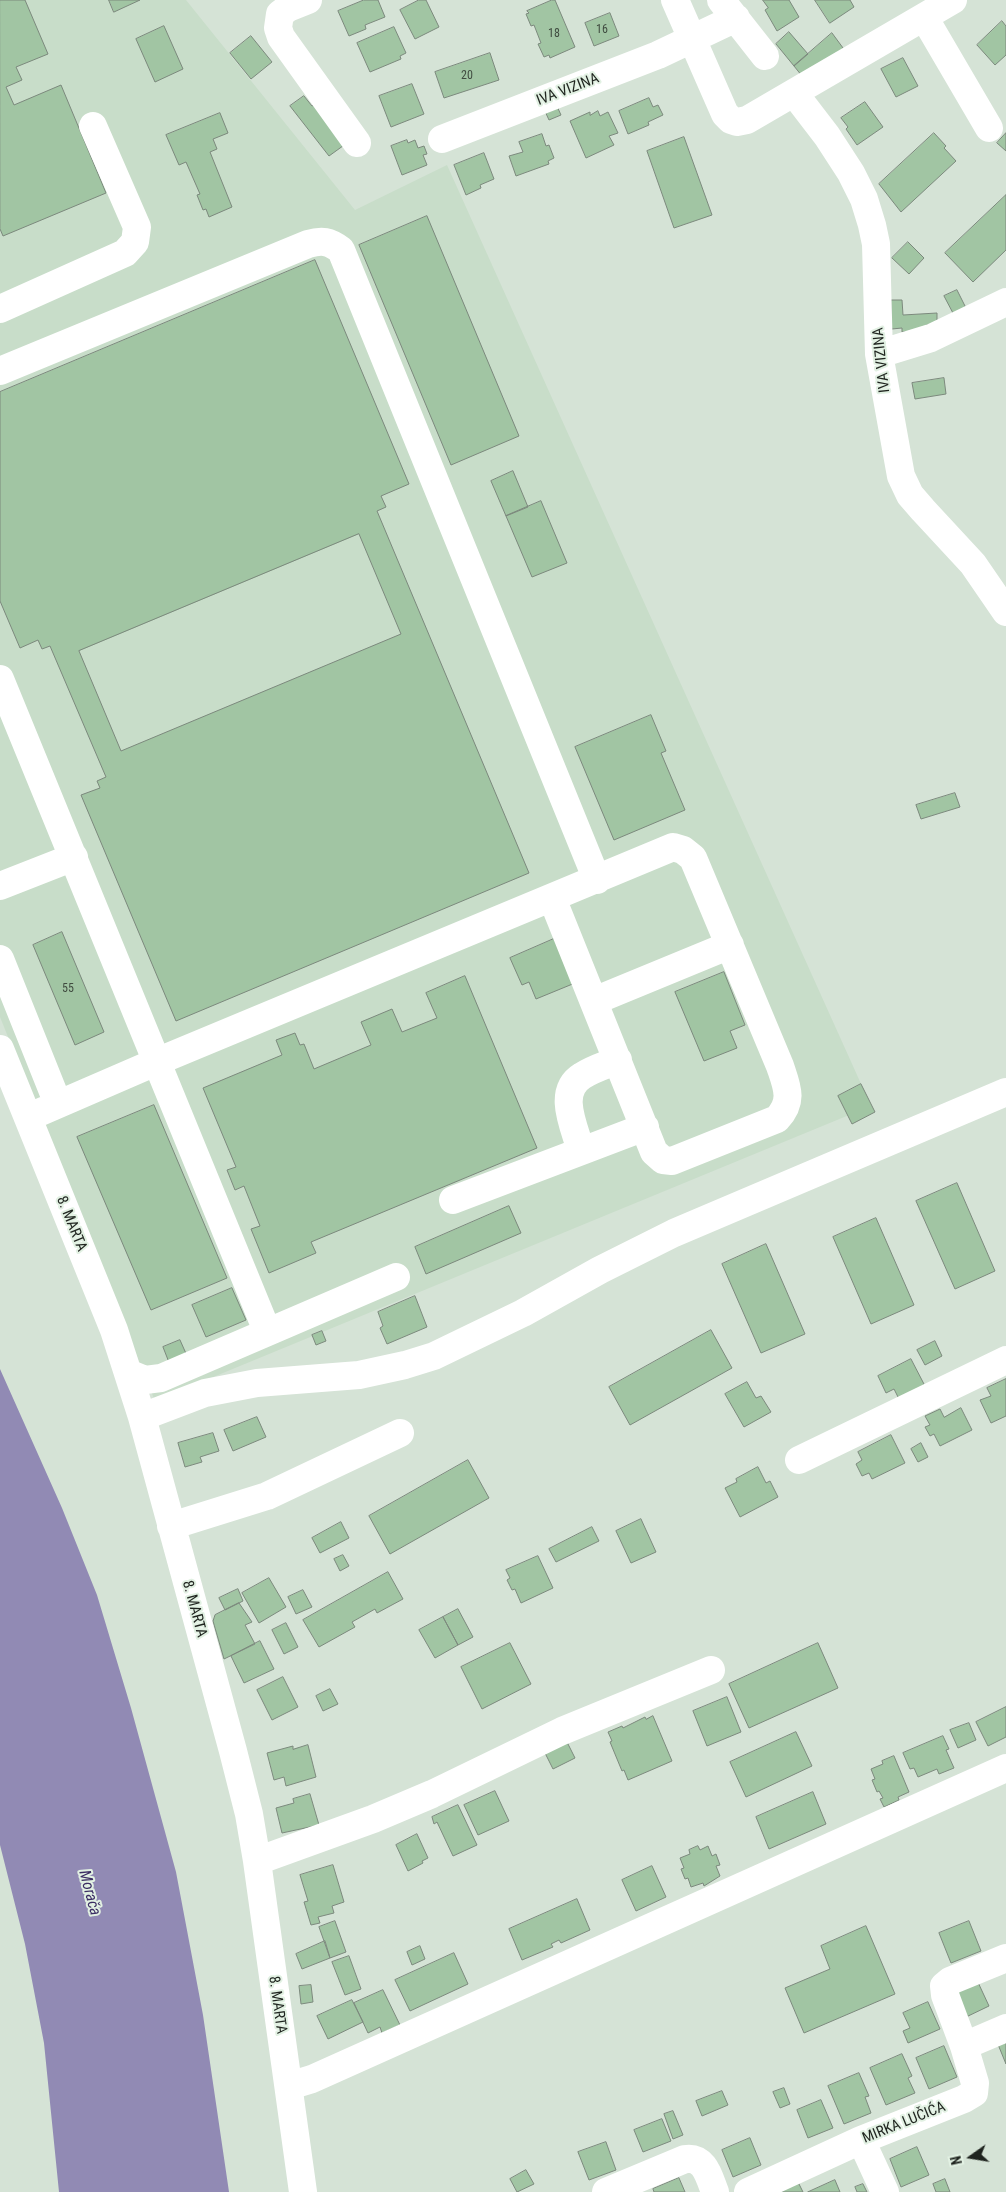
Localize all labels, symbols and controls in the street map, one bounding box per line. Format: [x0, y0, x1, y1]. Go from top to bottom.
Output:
house number: 16 [596, 23, 608, 37]
house number: 18 [548, 27, 560, 41]
house number: 20 [461, 69, 473, 83]
street label: IVA VIZINA [534, 70, 602, 110]
street label: IVA VIZINA [870, 326, 894, 394]
house number: 55 [62, 982, 74, 996]
street label: 8. MARTA [52, 1194, 90, 1254]
street label: 8. MARTA [178, 1579, 210, 1639]
water label: Morača [74, 1868, 104, 1918]
street label: 8. MARTA [264, 1975, 290, 2035]
street label: MIRKA LUČIĆA [860, 2098, 948, 2148]
north arrow [946, 2132, 996, 2182]
text: N [948, 2154, 965, 2166]

